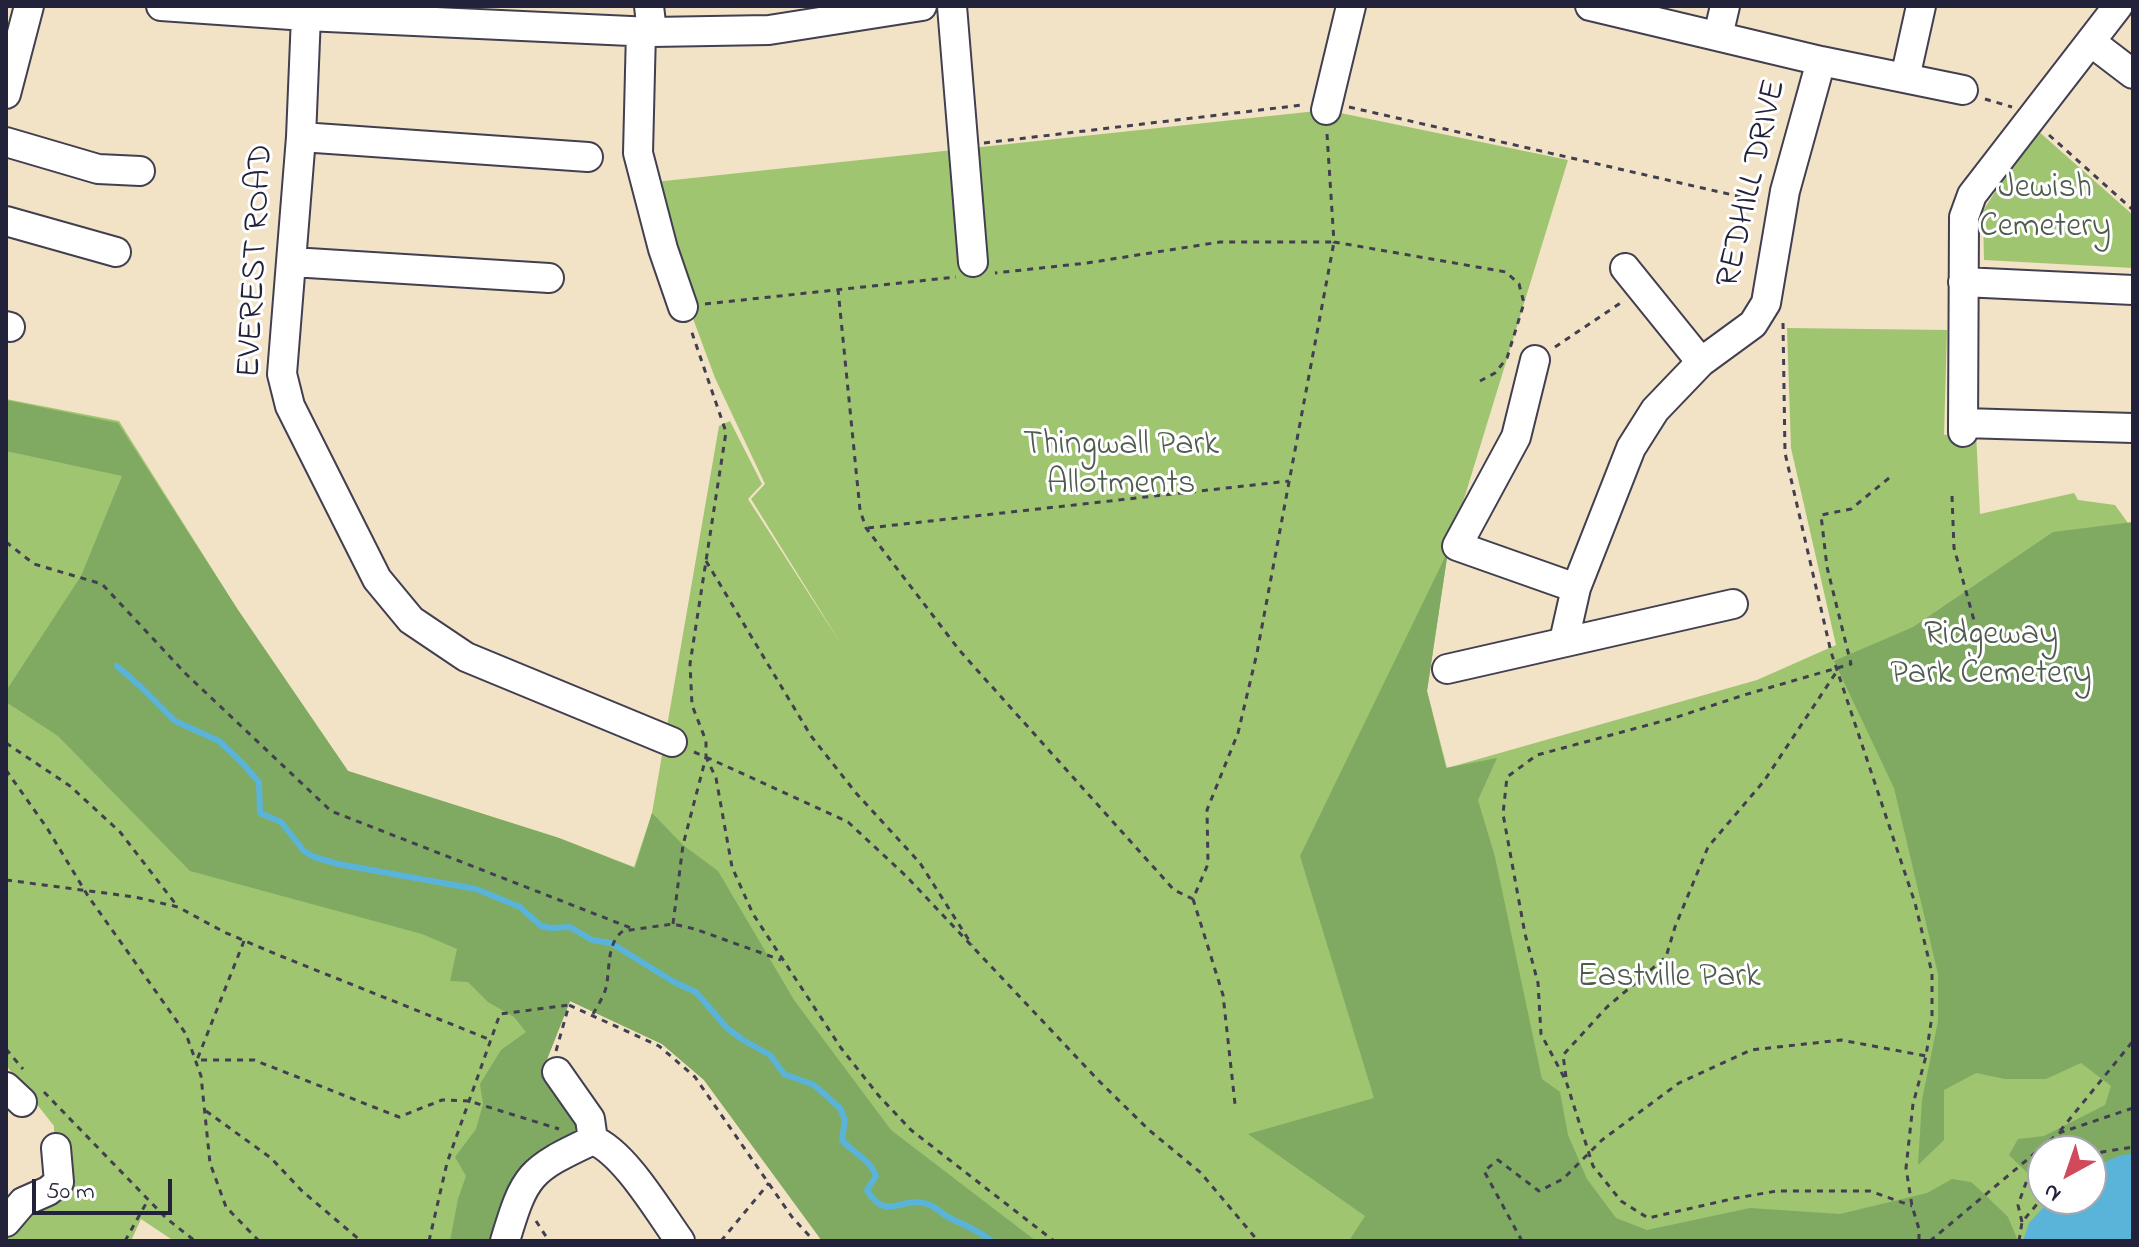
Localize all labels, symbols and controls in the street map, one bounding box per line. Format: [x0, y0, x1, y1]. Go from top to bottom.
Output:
street label: REDHILL DRIVE [1710, 76, 1798, 292]
street label: EVEREST ROAD [232, 143, 284, 379]
park label: Jewish Cemetery [1979, 170, 2111, 250]
park label: Thingwall Park Allotments [1023, 427, 1219, 506]
park label: Ridgeway Park Cemetery [1890, 617, 2092, 696]
park label: Eastville Park [1577, 959, 1761, 999]
north arrow [2027, 1135, 2107, 1215]
scale bar [36, 1163, 176, 1213]
text: 50 m [46, 1175, 95, 1210]
text: N [2037, 1175, 2069, 1209]

